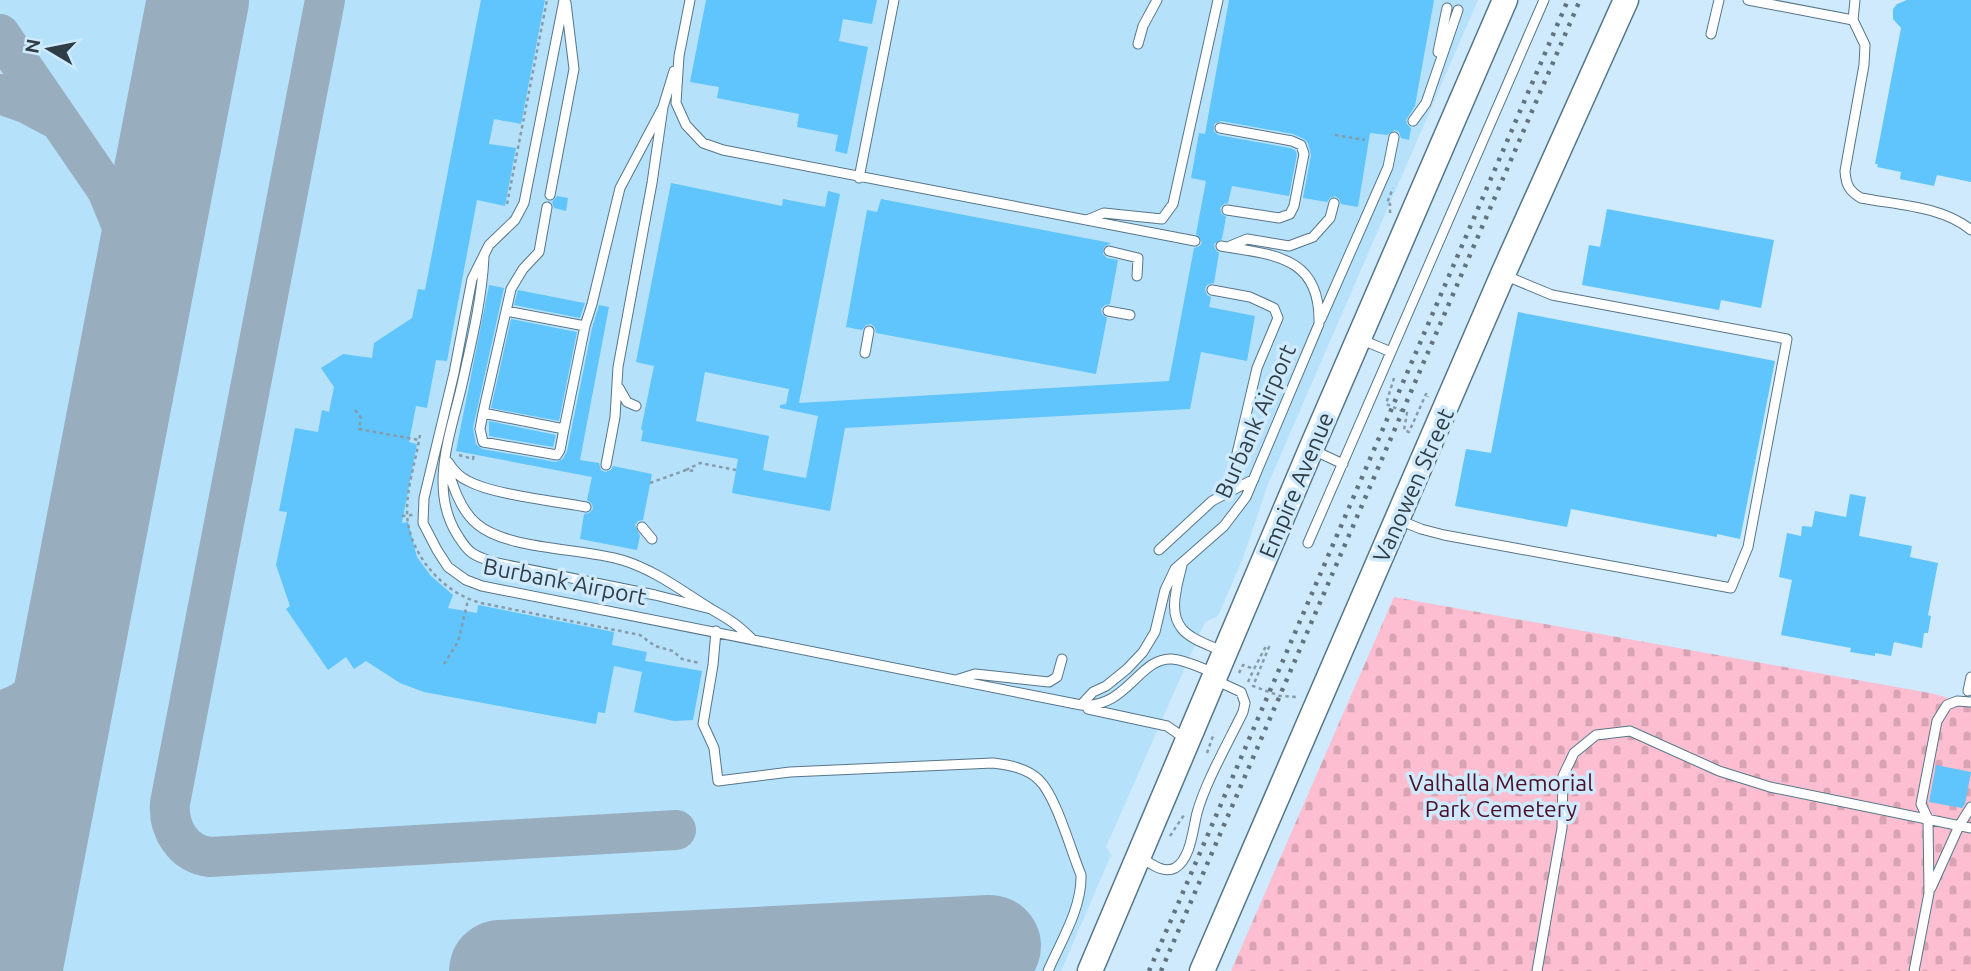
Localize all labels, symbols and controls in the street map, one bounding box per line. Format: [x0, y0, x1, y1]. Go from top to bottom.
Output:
north arrow [14, 14, 84, 84]
text: N [20, 37, 44, 55]
street label: Burbank Airport [1210, 340, 1300, 502]
street label: Vanowen Street [1368, 404, 1458, 566]
street label: Empire Avenue [1254, 408, 1338, 562]
street label: Burbank Airport [481, 553, 649, 609]
park label: Valhalla Memorial Park Cemetery [1409, 770, 1593, 821]

